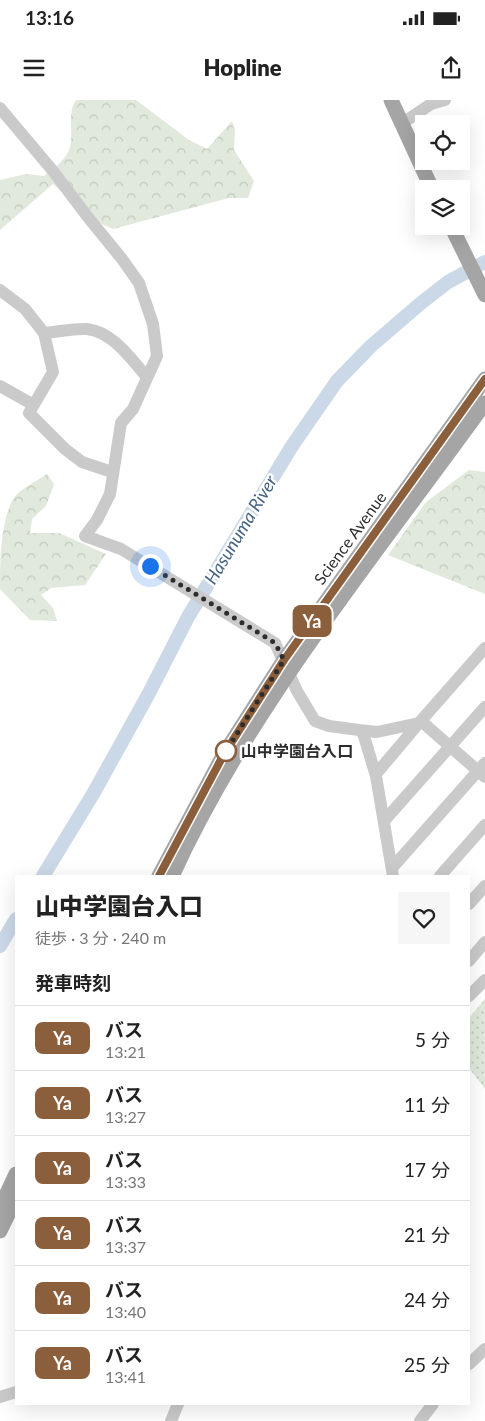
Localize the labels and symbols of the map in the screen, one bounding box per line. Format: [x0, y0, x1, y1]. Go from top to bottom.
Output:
water label: Hasunuma River [199, 470, 282, 588]
street label: Science Avenue [310, 488, 390, 588]
your location [138, 554, 163, 579]
line badge: Ya [290, 605, 334, 637]
marker: 山中学園台入口 [215, 740, 237, 762]
place label: 山中学園台入口 [241, 741, 353, 760]

